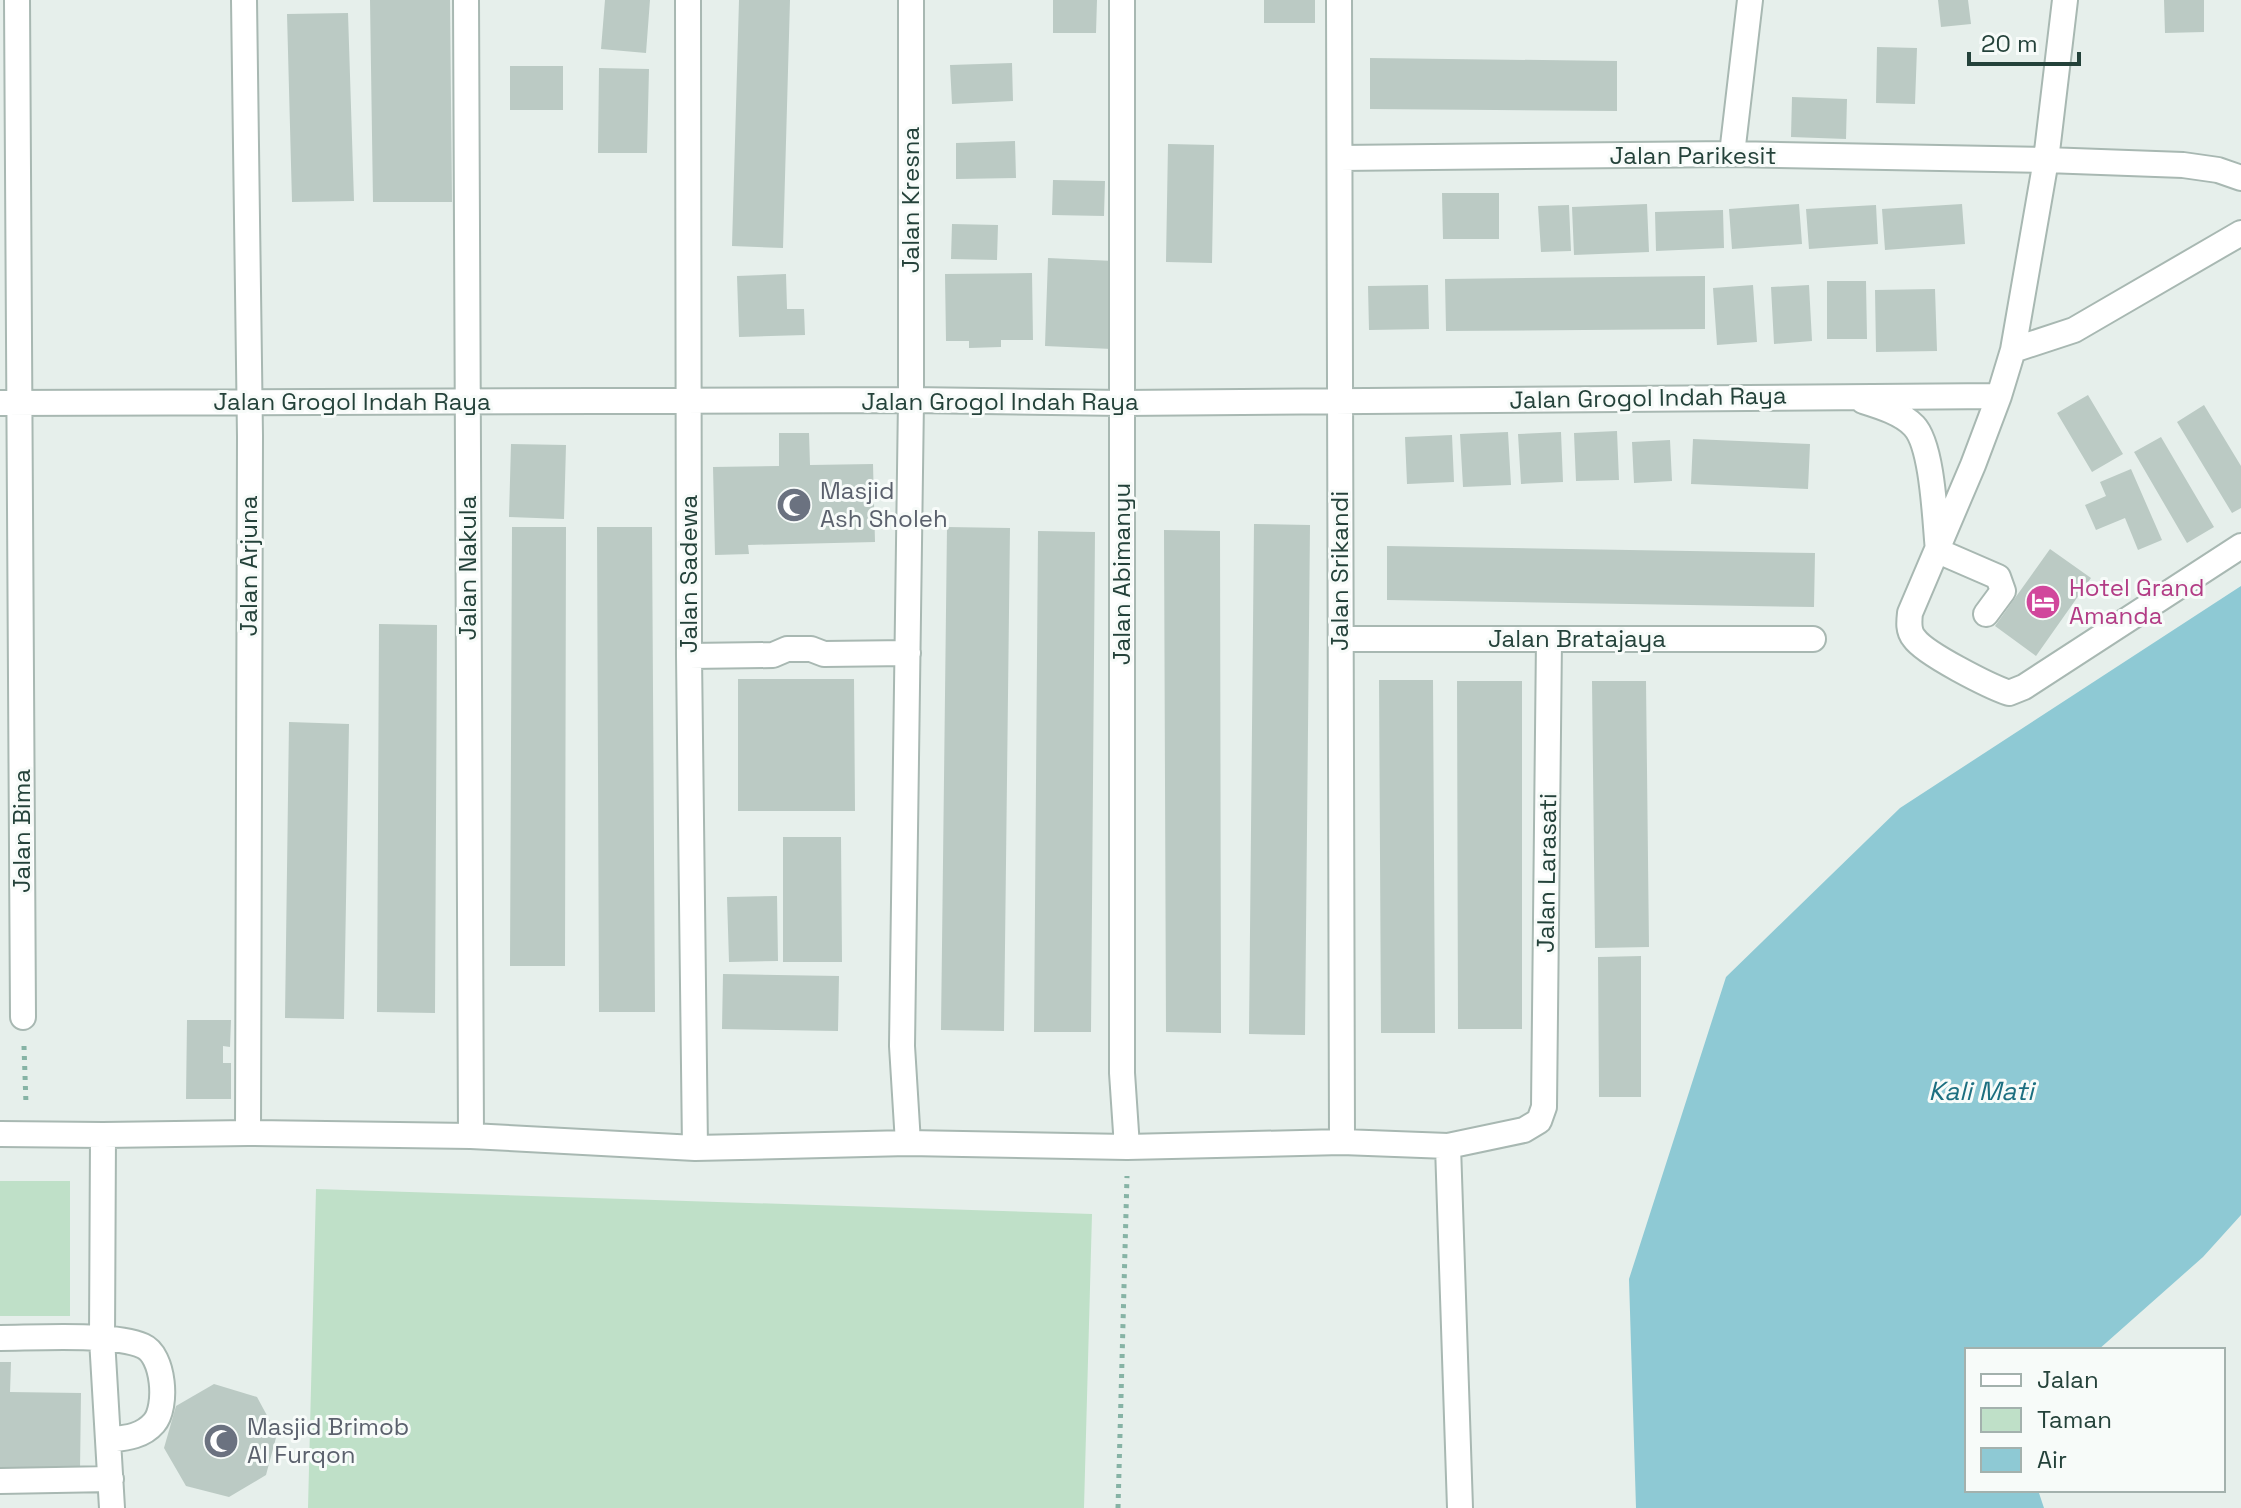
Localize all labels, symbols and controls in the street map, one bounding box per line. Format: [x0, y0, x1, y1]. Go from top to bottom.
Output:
scale bar [1969, 16, 2079, 66]
text: 20 m [1981, 28, 2038, 59]
street label: Jalan Kresna [895, 126, 926, 273]
street label: Jalan Parikesit [1610, 140, 1776, 171]
street label: Jalan Grogol Indah Raya [1509, 380, 1787, 415]
street label: Jalan Grogol Indah Raya [213, 386, 491, 417]
street label: Jalan Grogol Indah Raya [861, 386, 1139, 417]
place label: Masjid Ash Sholeh [820, 475, 948, 534]
street label: Jalan Abimanyu [1106, 483, 1137, 665]
mosque icon: Masjid Ash Sholeh [775, 486, 813, 524]
street label: Jalan Srikandi [1324, 491, 1355, 651]
street label: Jalan Arjuna [233, 495, 264, 636]
street label: Jalan Nakula [452, 495, 483, 641]
street label: Jalan Sadewa [673, 495, 704, 653]
place label: Hotel Grand Amanda [2069, 572, 2204, 631]
hotel icon: Hotel Grand Amanda [2024, 583, 2062, 621]
street label: Jalan Bratajaya [1488, 623, 1666, 654]
street label: Jalan Bima [6, 769, 37, 893]
street label: Jalan Larasati [1530, 793, 1563, 953]
water label: Kali Mati [1928, 1074, 2036, 1108]
legend [1965, 1348, 2225, 1492]
text: Jalan [2037, 1364, 2099, 1395]
text: Taman [2037, 1404, 2112, 1435]
place label: Masjid Brimob Al Furqon [247, 1411, 409, 1470]
mosque icon: Masjid Brimob Al Furqon [202, 1422, 240, 1460]
text: Air [2037, 1444, 2067, 1475]

